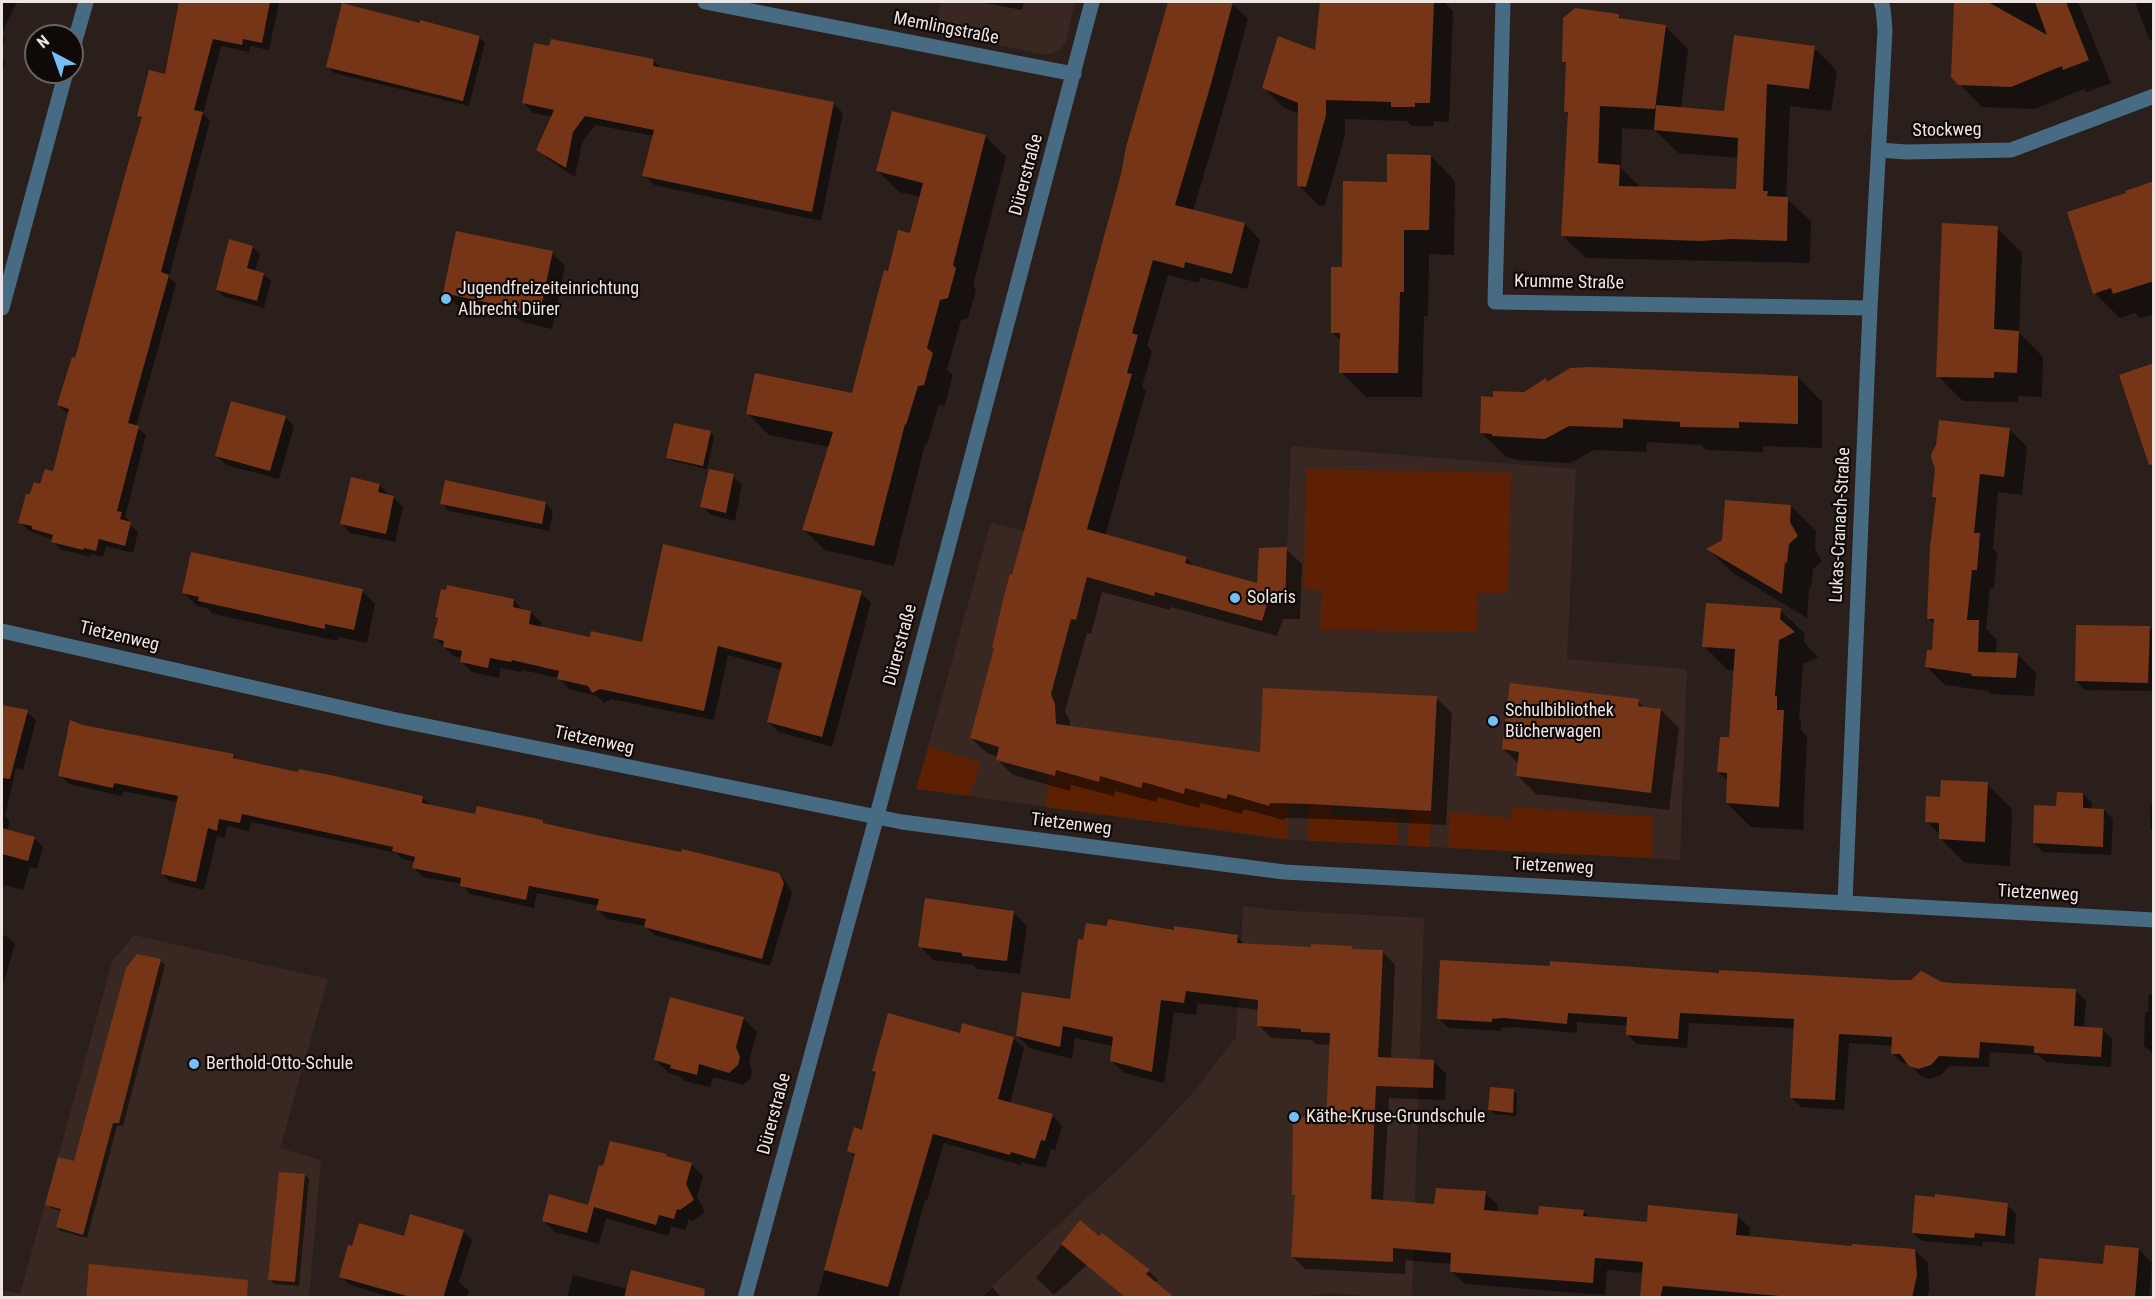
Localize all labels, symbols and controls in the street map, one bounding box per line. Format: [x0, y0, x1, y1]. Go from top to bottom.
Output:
street label: Memlingstraße [892, 8, 1000, 50]
north arrow [24, 24, 84, 84]
text: N [33, 31, 53, 52]
street label: Stockweg [1912, 120, 1982, 142]
street label: Dürerstraße [1006, 132, 1048, 218]
street label: Krumme Straße [1514, 271, 1624, 295]
place label: Jugendfreizeiteinrichtung Albrecht Dürer [458, 278, 639, 320]
marker: Jugendfreizeiteinrichtung Albrecht Dürer [439, 292, 453, 306]
street label: Lukas-Cranach-Straße [1826, 447, 1856, 603]
place label: Solaris [1247, 587, 1296, 609]
marker: Solaris [1228, 591, 1242, 605]
street label: Dürerstraße [880, 602, 922, 688]
street label: Tietzenweg [77, 617, 161, 657]
place label: Schulbibliothek Bücherwagen [1505, 700, 1614, 742]
marker: Schulbibliothek Bücherwagen [1486, 714, 1500, 728]
street label: Tietzenweg [552, 722, 636, 760]
street label: Tietzenweg [1029, 809, 1113, 841]
street label: Tietzenweg [1512, 854, 1594, 880]
street label: Tietzenweg [1997, 881, 2079, 907]
place label: Berthold-Otto-Schule [206, 1053, 353, 1075]
marker: Berthold-Otto-Schule [187, 1057, 201, 1071]
street label: Dürerstraße [754, 1071, 796, 1157]
place label: Käthe-Kruse-Grundschule [1306, 1106, 1485, 1128]
marker: Käthe-Kruse-Grundschule [1287, 1110, 1301, 1124]

